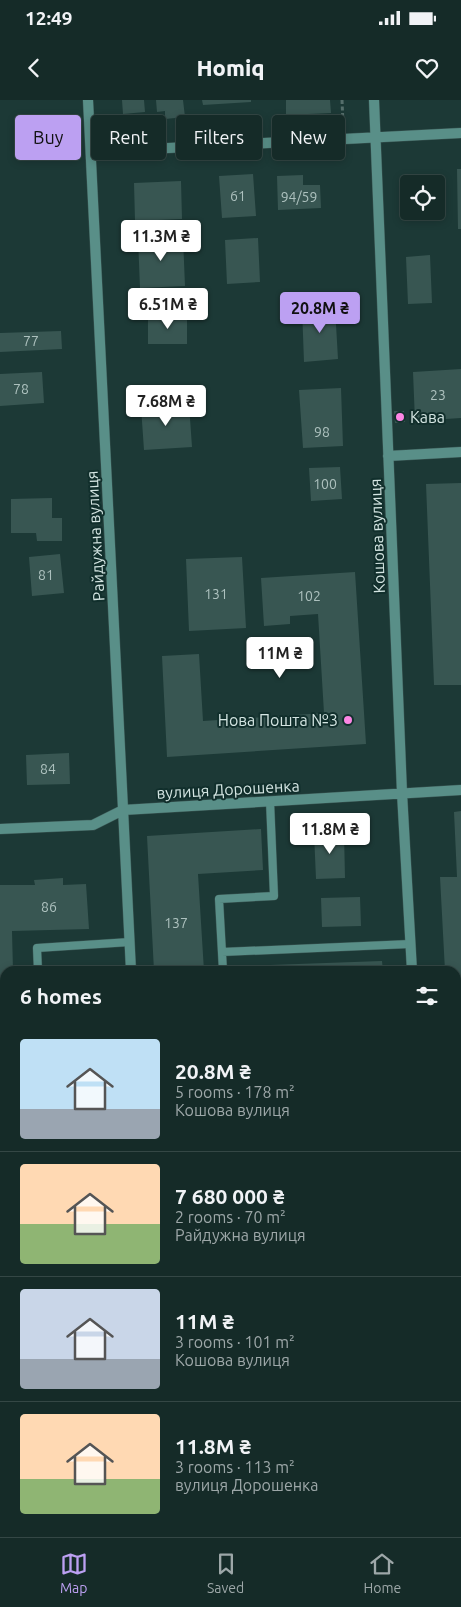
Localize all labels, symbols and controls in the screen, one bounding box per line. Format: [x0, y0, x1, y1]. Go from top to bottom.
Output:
text: 12:49 [25, 7, 73, 29]
icon: back [20, 54, 48, 82]
icon: heart [413, 54, 441, 82]
text: Homiq [196, 55, 265, 80]
chip: Buy [15, 115, 81, 160]
chip: Rent [91, 115, 166, 160]
chip: Filters [176, 115, 262, 160]
chip: New [272, 115, 345, 160]
map controls [400, 175, 445, 220]
button: locate [400, 175, 445, 220]
house number: 61 [230, 188, 246, 204]
house number: 94/59 [281, 189, 317, 205]
pin: 11.3M ₴ [115, 220, 207, 262]
text: 11.3M ₴ [132, 227, 190, 245]
pin: 6.51M ₴ [122, 288, 214, 330]
pin: 20.8M ₴ [274, 292, 366, 334]
text: 6.51M ₴ [139, 295, 197, 313]
text: 20.8M ₴ [291, 299, 349, 317]
house number: 77 [23, 333, 39, 349]
house number: 78 [13, 381, 29, 397]
pin: 7.68M ₴ [120, 384, 212, 427]
house number: 23 [430, 387, 446, 403]
text: 7.68M ₴ [137, 392, 195, 410]
place label: Кава [410, 408, 445, 426]
marker: Кава [394, 411, 406, 423]
house number: 98 [314, 424, 330, 440]
street label: Райдужна вулиця [83, 470, 107, 602]
house number: 100 [313, 476, 337, 492]
street label: Кошова вулиця [366, 478, 388, 594]
house number: 81 [38, 567, 54, 583]
house number: 131 [204, 586, 228, 602]
house number: 102 [297, 588, 321, 604]
pin: 11M ₴ [245, 636, 315, 679]
text: 11M ₴ [257, 644, 303, 662]
place label: Нова Пошта №3 [218, 711, 338, 729]
marker: Нова Пошта №3 [342, 714, 354, 726]
house number: 84 [40, 761, 56, 777]
street label: вулиця Дорошенка [156, 776, 300, 802]
pin: 11.8M ₴ [284, 812, 376, 855]
text: 11.8M ₴ [301, 820, 359, 838]
house number: 86 [41, 899, 57, 915]
house number: 137 [164, 915, 188, 931]
icon: filters [413, 982, 441, 1010]
text: 6 homes [20, 984, 102, 1008]
icon: home [60, 1059, 120, 1119]
text: 20.8M ₴ [175, 1059, 251, 1083]
text: 5 rooms · 178 m² [175, 1083, 295, 1101]
text: Кошова вулиця [175, 1101, 290, 1119]
icon: home [60, 1184, 120, 1244]
text: 7 680 000 ₴ [175, 1184, 285, 1208]
text: 2 rooms · 70 m² [175, 1208, 286, 1226]
text: Райдужна вулиця [175, 1226, 306, 1244]
icon: home [60, 1309, 120, 1369]
text: 11M ₴ [175, 1309, 234, 1333]
text: 3 rooms · 101 m² [175, 1333, 295, 1351]
text: Кошова вулиця [175, 1351, 290, 1369]
icon: home [60, 1434, 120, 1494]
text: 11.8M ₴ [175, 1434, 251, 1458]
text: 3 rooms · 113 m² [175, 1458, 295, 1476]
text: вулиця Дорошенка [175, 1476, 319, 1494]
tab: Map [60, 1550, 88, 1596]
tab: Saved [207, 1550, 244, 1596]
tab: Home [364, 1550, 401, 1596]

